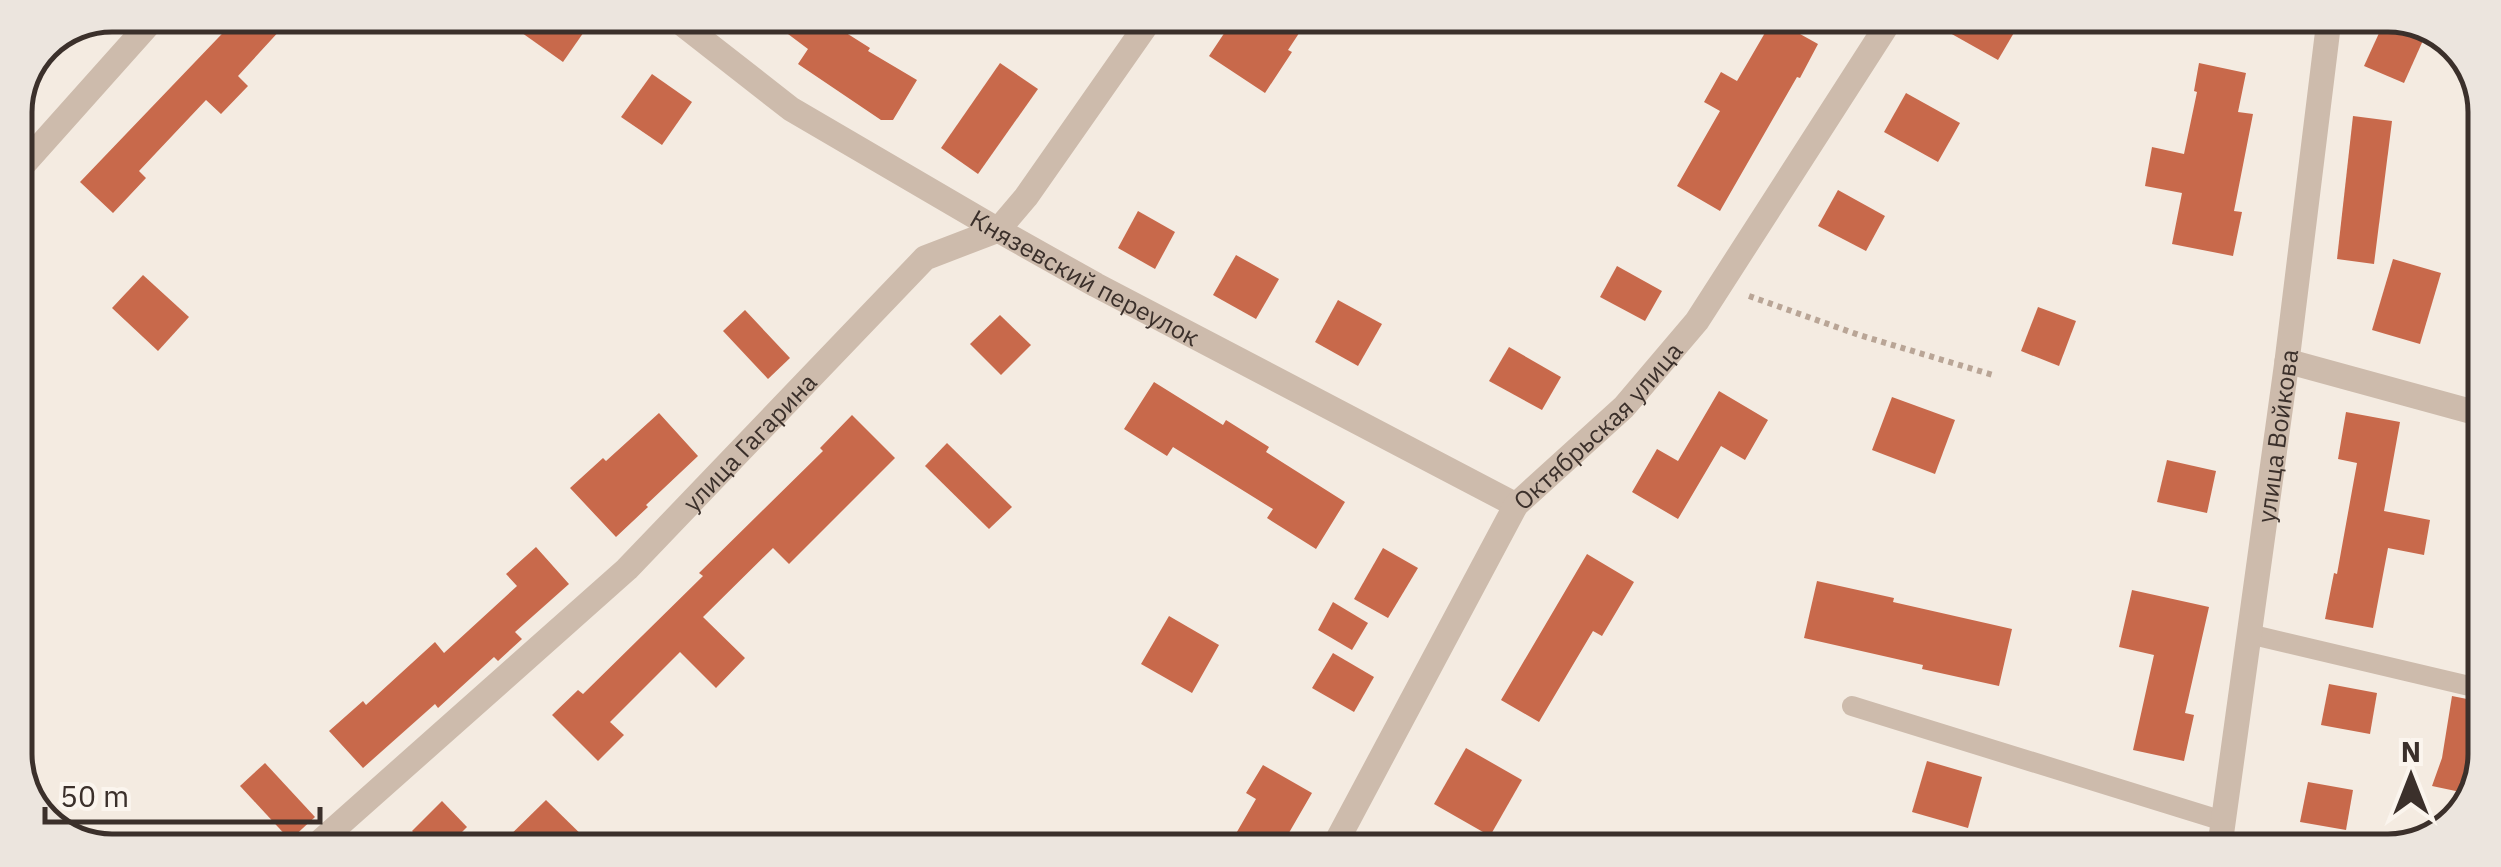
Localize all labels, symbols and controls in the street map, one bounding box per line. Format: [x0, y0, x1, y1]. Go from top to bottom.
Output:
street label: Князевский переулок [965, 201, 1206, 353]
street label: Октябрьская улица [1506, 334, 1689, 517]
street label: улица Войкова [2248, 347, 2305, 525]
street label: улица Гагарина [675, 365, 823, 518]
north arrow [2361, 727, 2461, 827]
text: N [2401, 733, 2421, 770]
scale bar [45, 762, 320, 824]
text: 50 m [60, 776, 129, 815]

